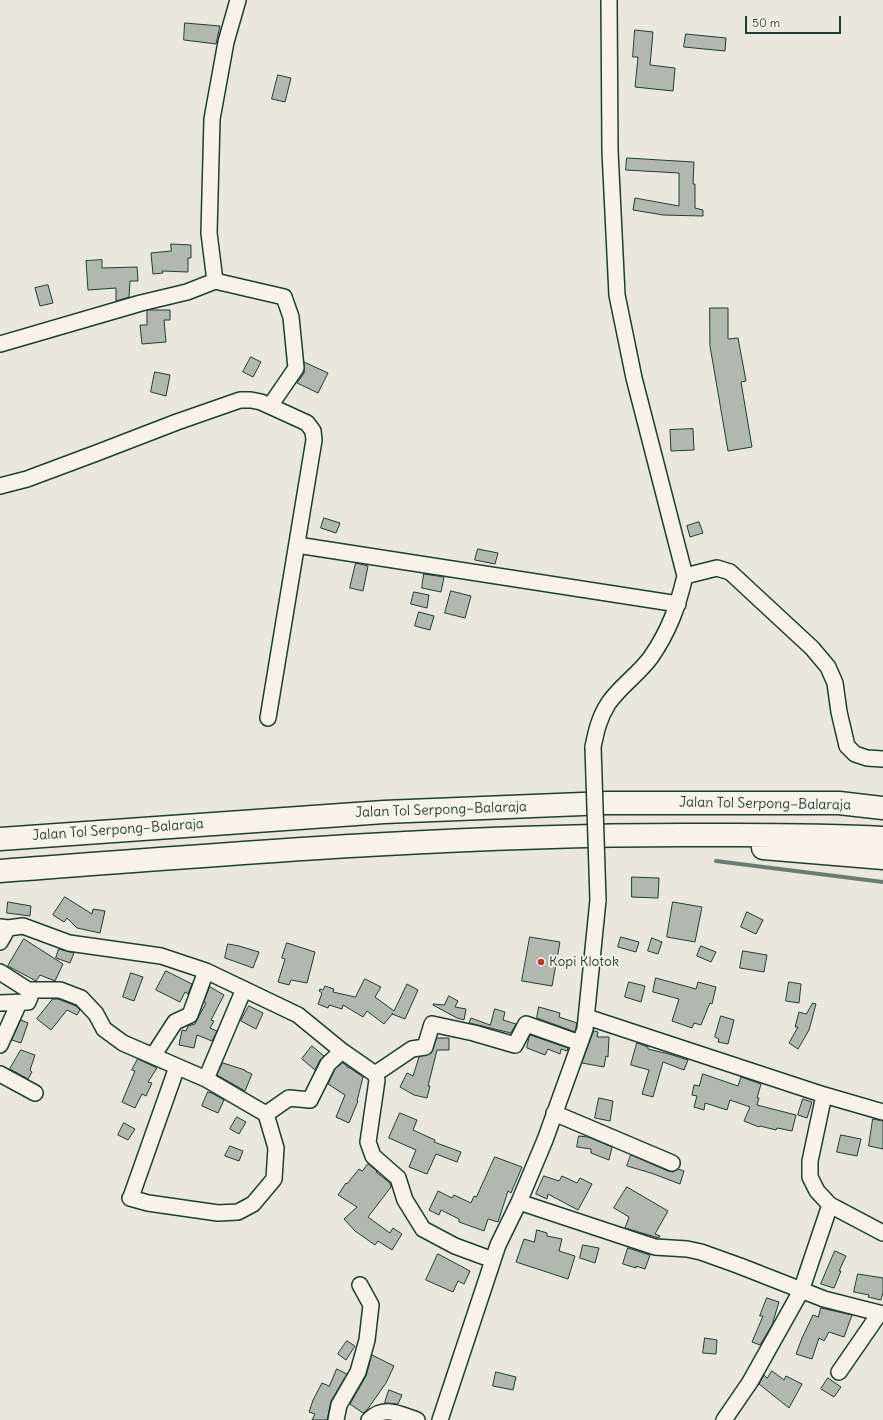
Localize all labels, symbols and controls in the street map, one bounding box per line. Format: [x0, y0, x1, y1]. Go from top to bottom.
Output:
scale bar [747, 8, 843, 34]
text: 50 m [752, 15, 780, 30]
street label: Jalan Tol Serpong–Balaraja [679, 794, 851, 814]
street label: Jalan Tol Serpong–Balaraja [355, 799, 527, 821]
street label: Jalan Tol Serpong–Balaraja [32, 816, 204, 844]
place label: Kopi Klotok [549, 954, 619, 970]
marker: Kopi Klotok [536, 957, 546, 967]

